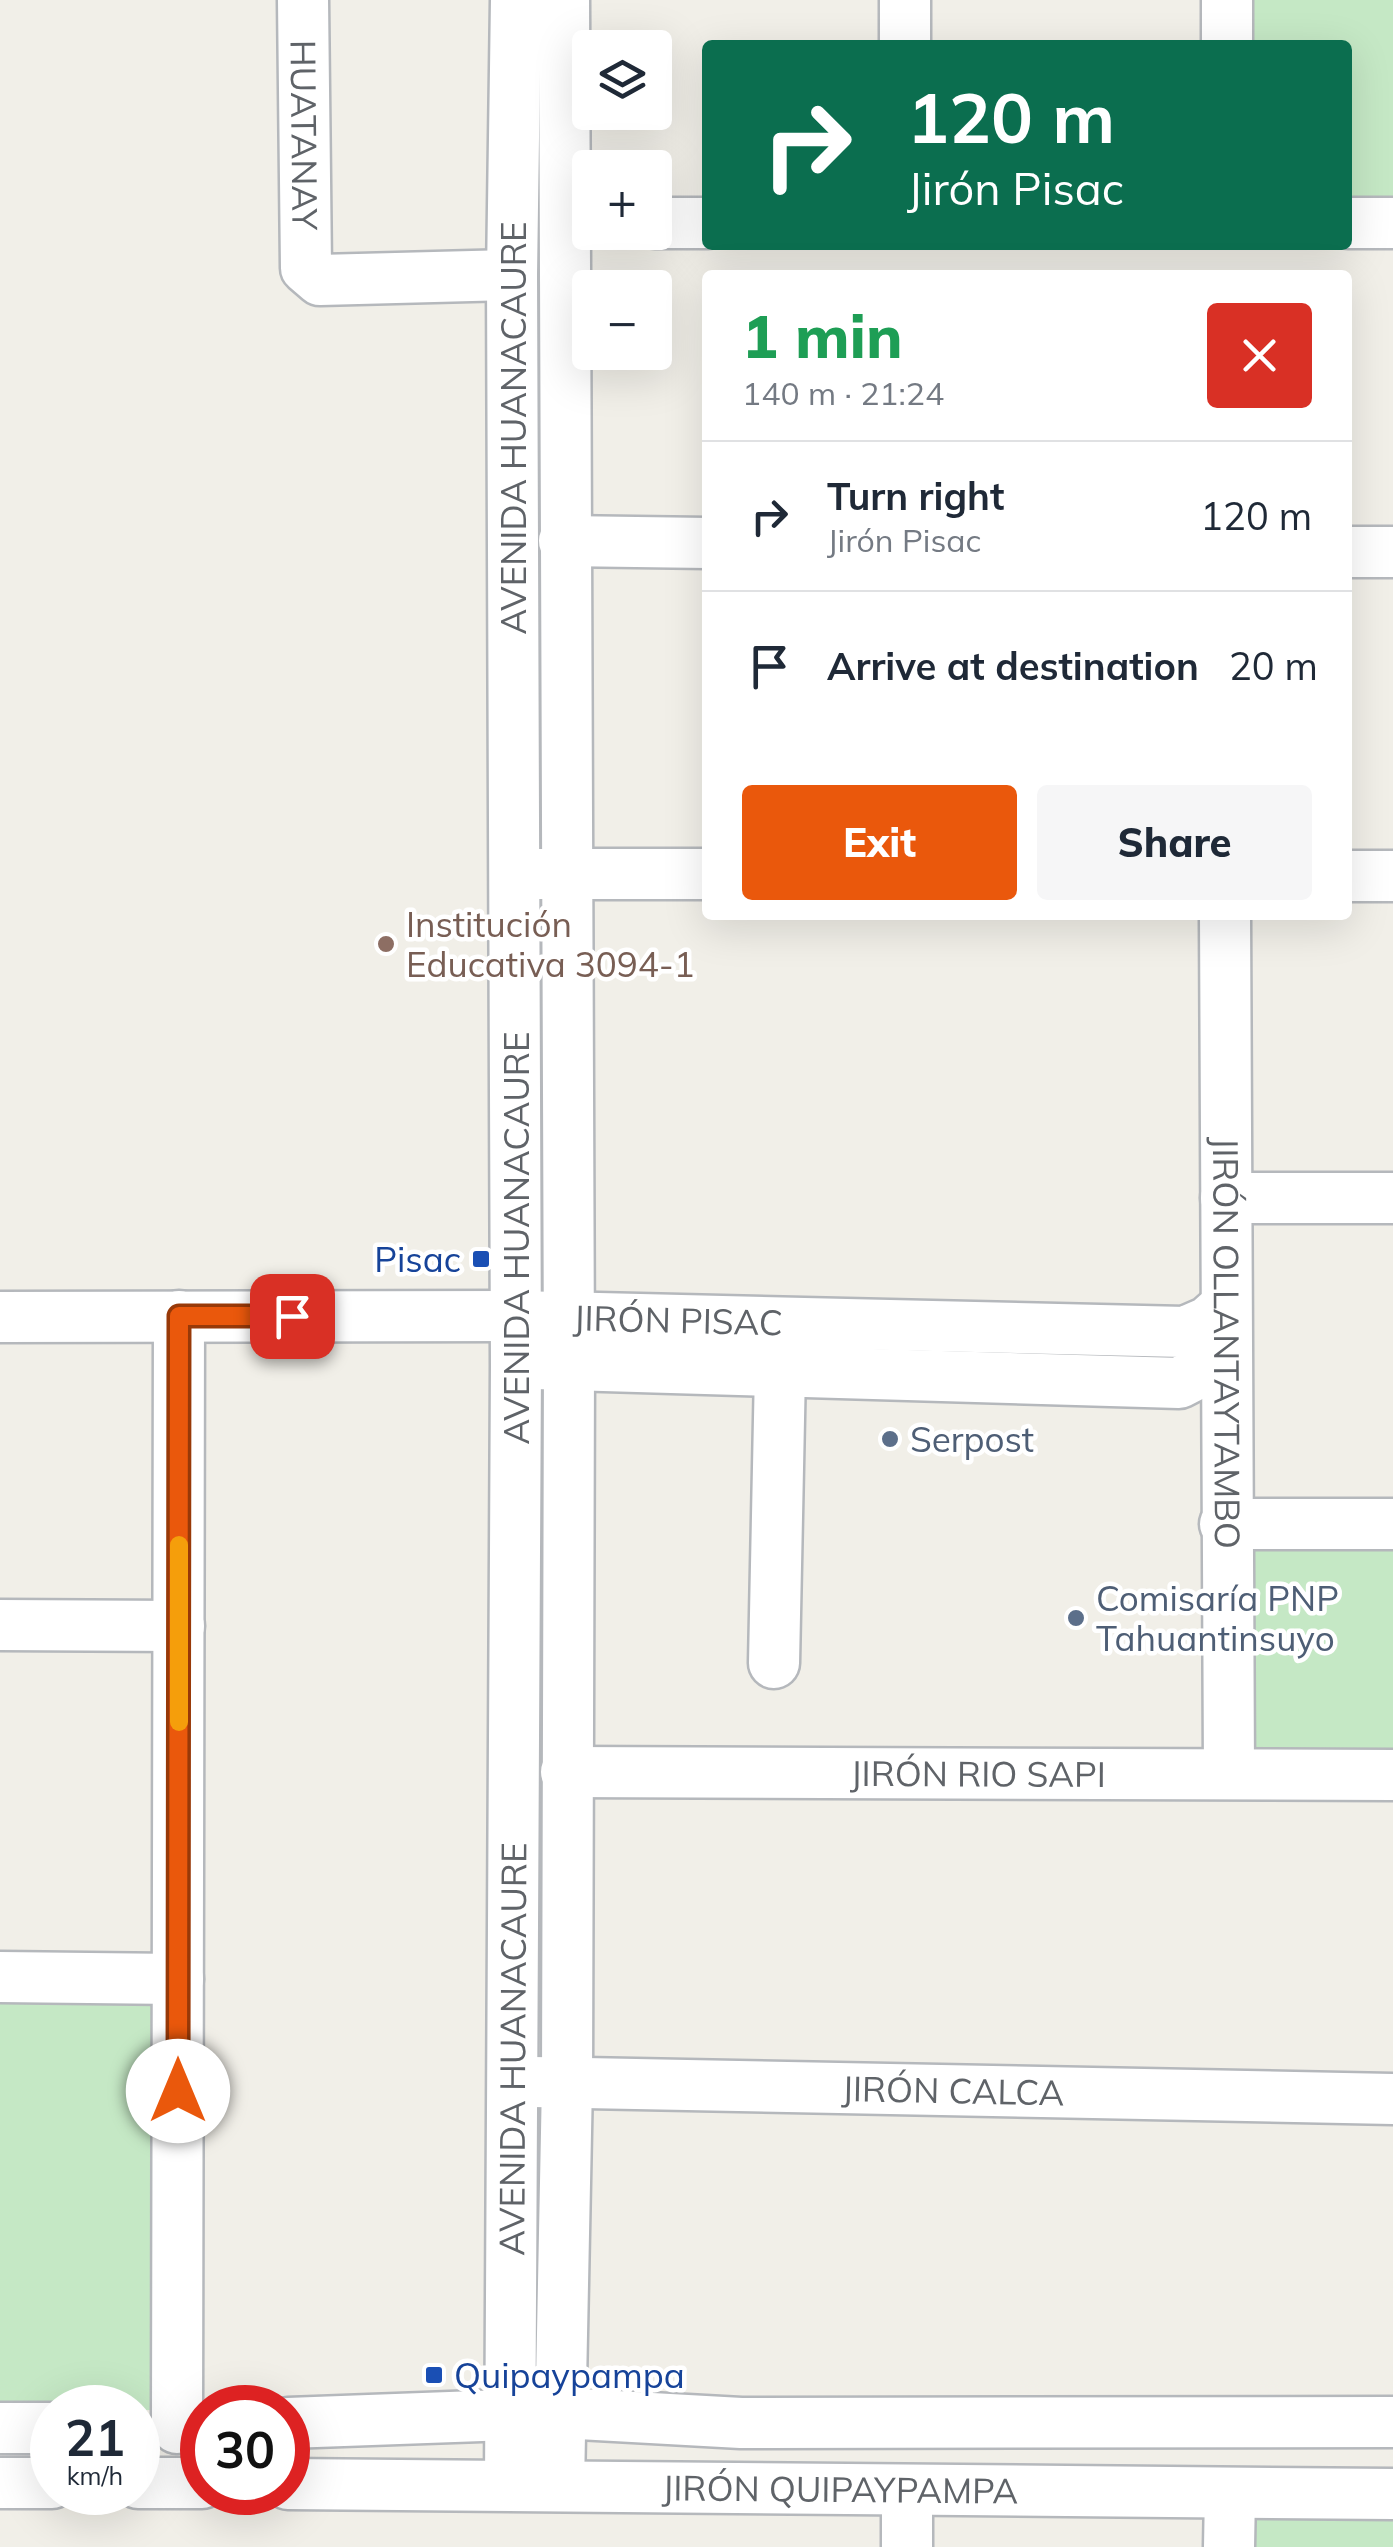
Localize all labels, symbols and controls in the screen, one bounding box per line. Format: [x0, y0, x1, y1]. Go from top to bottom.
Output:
map controls [572, 30, 672, 370]
button: layers [572, 30, 672, 130]
street label: HUATANAY [281, 40, 328, 231]
text: 120 m [907, 73, 1115, 161]
icon: right [742, 80, 872, 210]
button: + [572, 150, 672, 250]
text: Jirón Pisac [907, 160, 1124, 216]
street label: AVENIDA HUANACAURE [491, 221, 535, 635]
button: − [572, 270, 672, 370]
text: 1 min [742, 298, 903, 373]
button: close [1207, 303, 1312, 408]
text: 140 m · 21:24 [742, 373, 944, 413]
text: Turn right [827, 472, 1004, 520]
icon: right [742, 489, 797, 544]
text: 120 m [1200, 492, 1312, 540]
text: Jirón Pisac [827, 520, 981, 560]
icon: arrive [742, 639, 797, 694]
text: Arrive at destination [827, 642, 1199, 690]
text: 20 m [1229, 642, 1318, 690]
button: Exit [742, 785, 1017, 900]
button: Share [1037, 785, 1312, 900]
place label: Institución Educativa 3094-1 [406, 902, 695, 986]
marker: Institución Educativa 3094-1 [375, 933, 397, 955]
street label: AVENIDA HUANACAURE [494, 1031, 538, 1445]
street label: JIRÓN OLLANTAYTAMBO [1204, 1137, 1250, 1549]
place label: Pisac [374, 1237, 461, 1281]
marker: Pisac [470, 1248, 492, 1270]
pin [250, 1274, 335, 1359]
icon: arrive [265, 1289, 320, 1344]
street label: JIRÓN PISAC [573, 1295, 783, 1344]
place label: Serpost [910, 1417, 1034, 1461]
marker: Serpost [879, 1428, 901, 1450]
place label: Comisaría PNP Tahuantinsuyo [1096, 1576, 1339, 1660]
marker: Comisaría PNP Tahuantinsuyo [1065, 1607, 1087, 1629]
street label: JIRÓN RIO SAPI [850, 1751, 1106, 1796]
street label: AVENIDA HUANACAURE [489, 1842, 535, 2256]
position arrow [126, 2039, 230, 2143]
street label: JIRÓN CALCA [841, 2066, 1065, 2115]
place label: Quipaypampa [454, 2353, 685, 2397]
marker: Quipaypampa [423, 2364, 445, 2386]
speed limit sign: 30 [180, 2385, 310, 2515]
text: 21 [65, 2406, 125, 2469]
text: km/h [67, 2460, 123, 2491]
street label: JIRÓN QUIPAYPAMPA [662, 2465, 1019, 2513]

